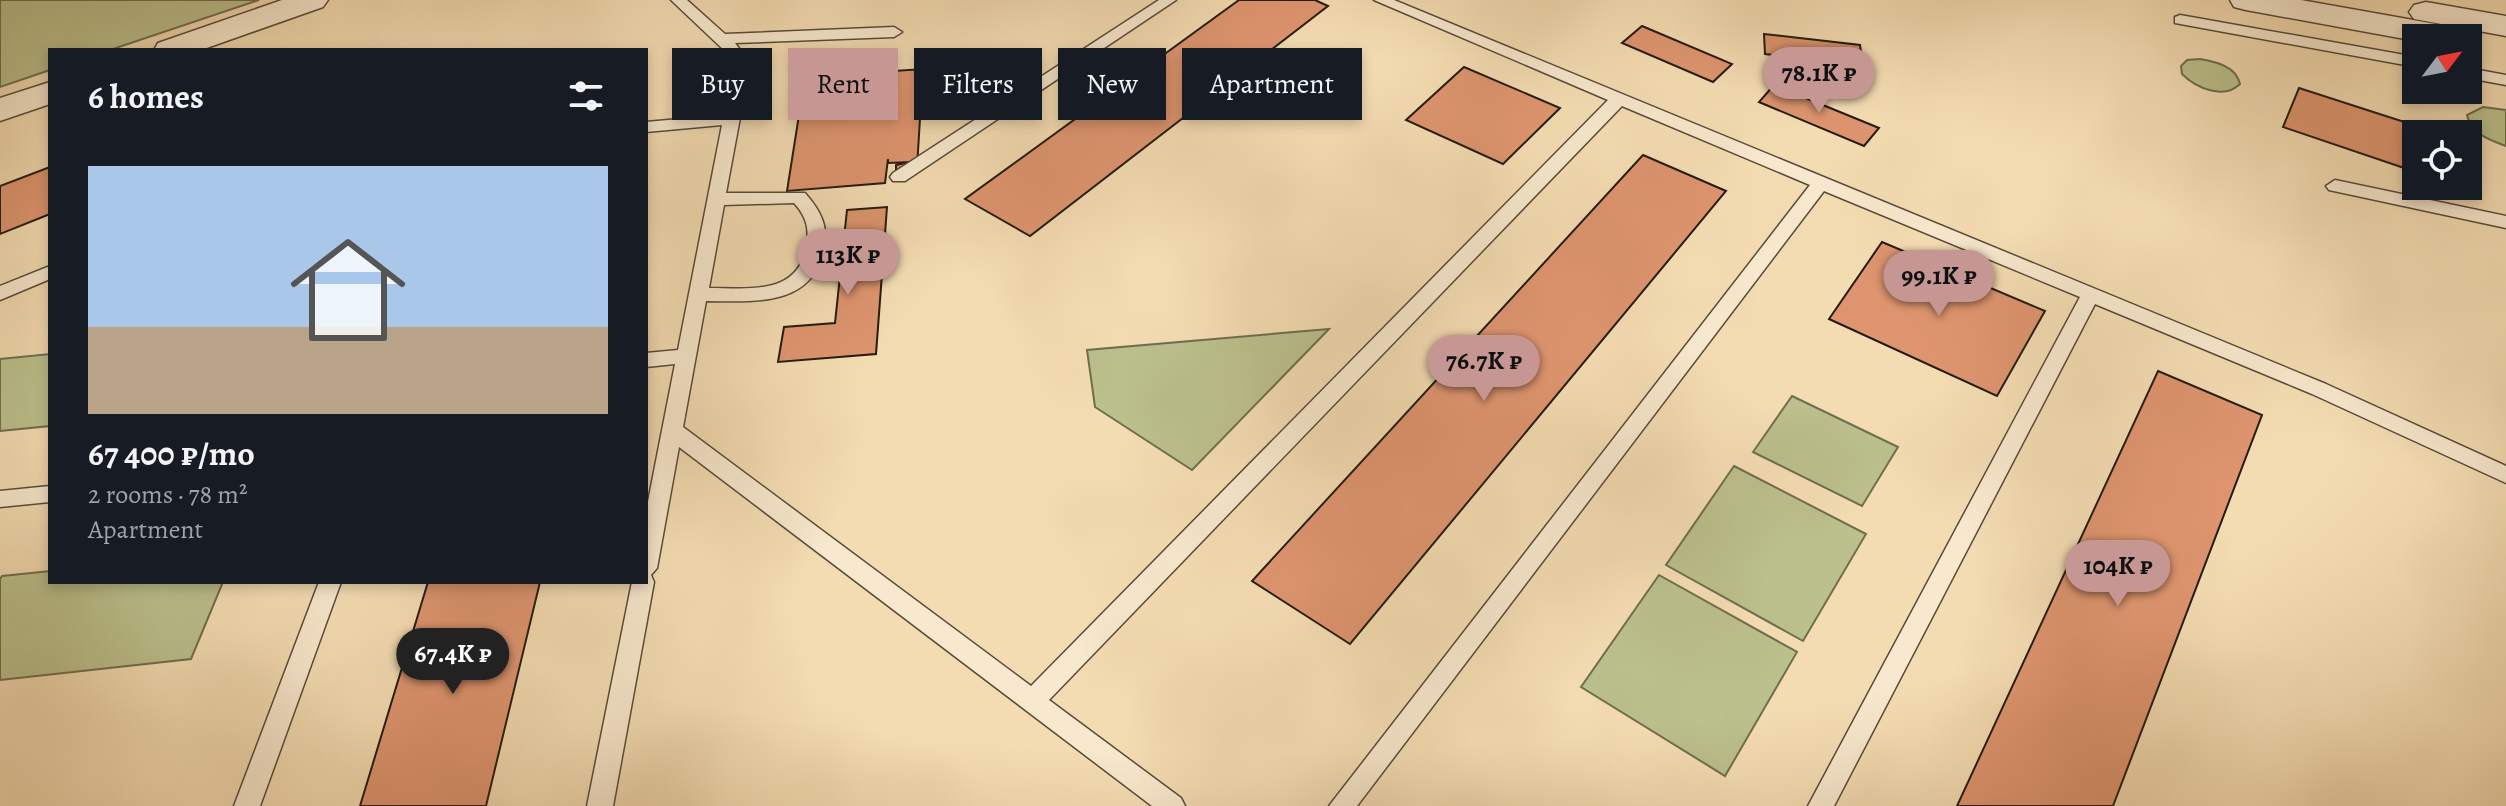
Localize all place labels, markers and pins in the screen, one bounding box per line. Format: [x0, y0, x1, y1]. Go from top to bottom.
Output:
pin: 78.1K ₽ [1745, 47, 1893, 115]
pin: 113K ₽ [783, 229, 913, 297]
pin: 99.1K ₽ [1865, 250, 2013, 318]
pin: 76.7K ₽ [1410, 335, 1558, 403]
pin: 104K ₽ [2053, 540, 2183, 608]
pin: 67.4K ₽ [379, 628, 527, 696]

